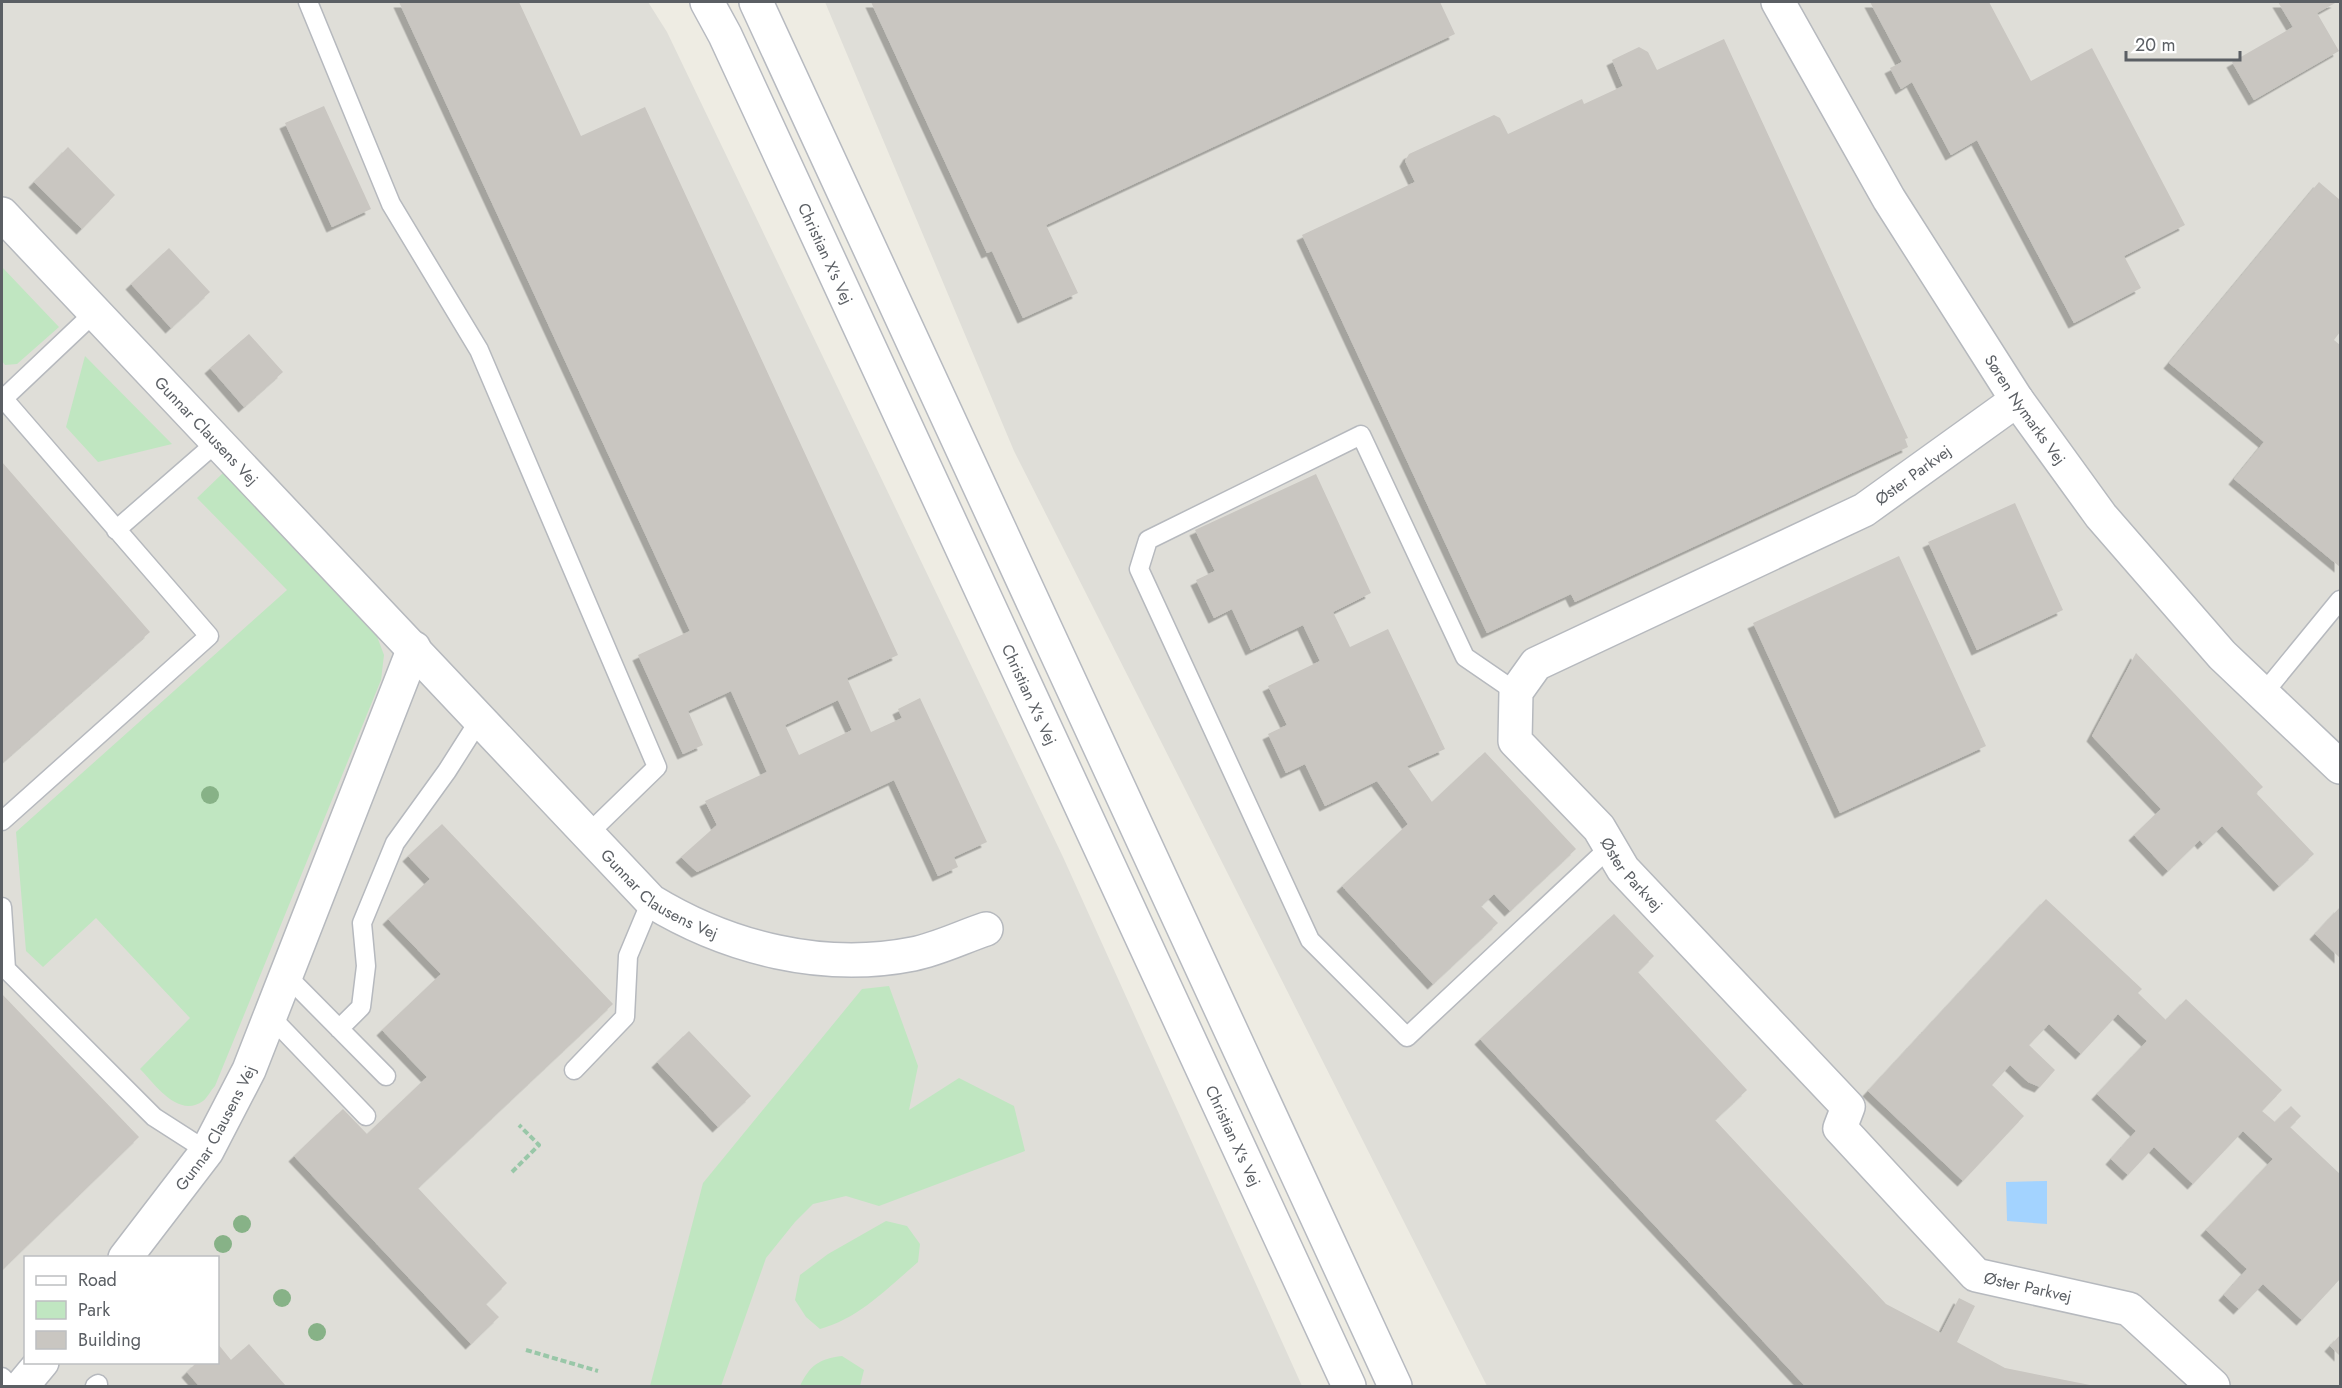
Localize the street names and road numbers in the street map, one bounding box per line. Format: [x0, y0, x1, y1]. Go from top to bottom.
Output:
street label: Christian X's Vej [792, 199, 859, 308]
street label: Søren Nymarks Vej [1979, 350, 2072, 469]
street label: Gunnar Clausens Vej [149, 371, 264, 490]
street label: Øster Parkvej [1870, 439, 1956, 511]
street label: Christian X's Vej [996, 640, 1063, 749]
street label: Øster Parkvej [1595, 833, 1668, 916]
street label: Gunnar Clausens Vej [596, 843, 722, 945]
street label: Gunnar Clausens Vej [169, 1062, 261, 1195]
street label: Christian X's Vej [1200, 1081, 1267, 1190]
street label: Øster Parkvej [1982, 1266, 2074, 1307]

